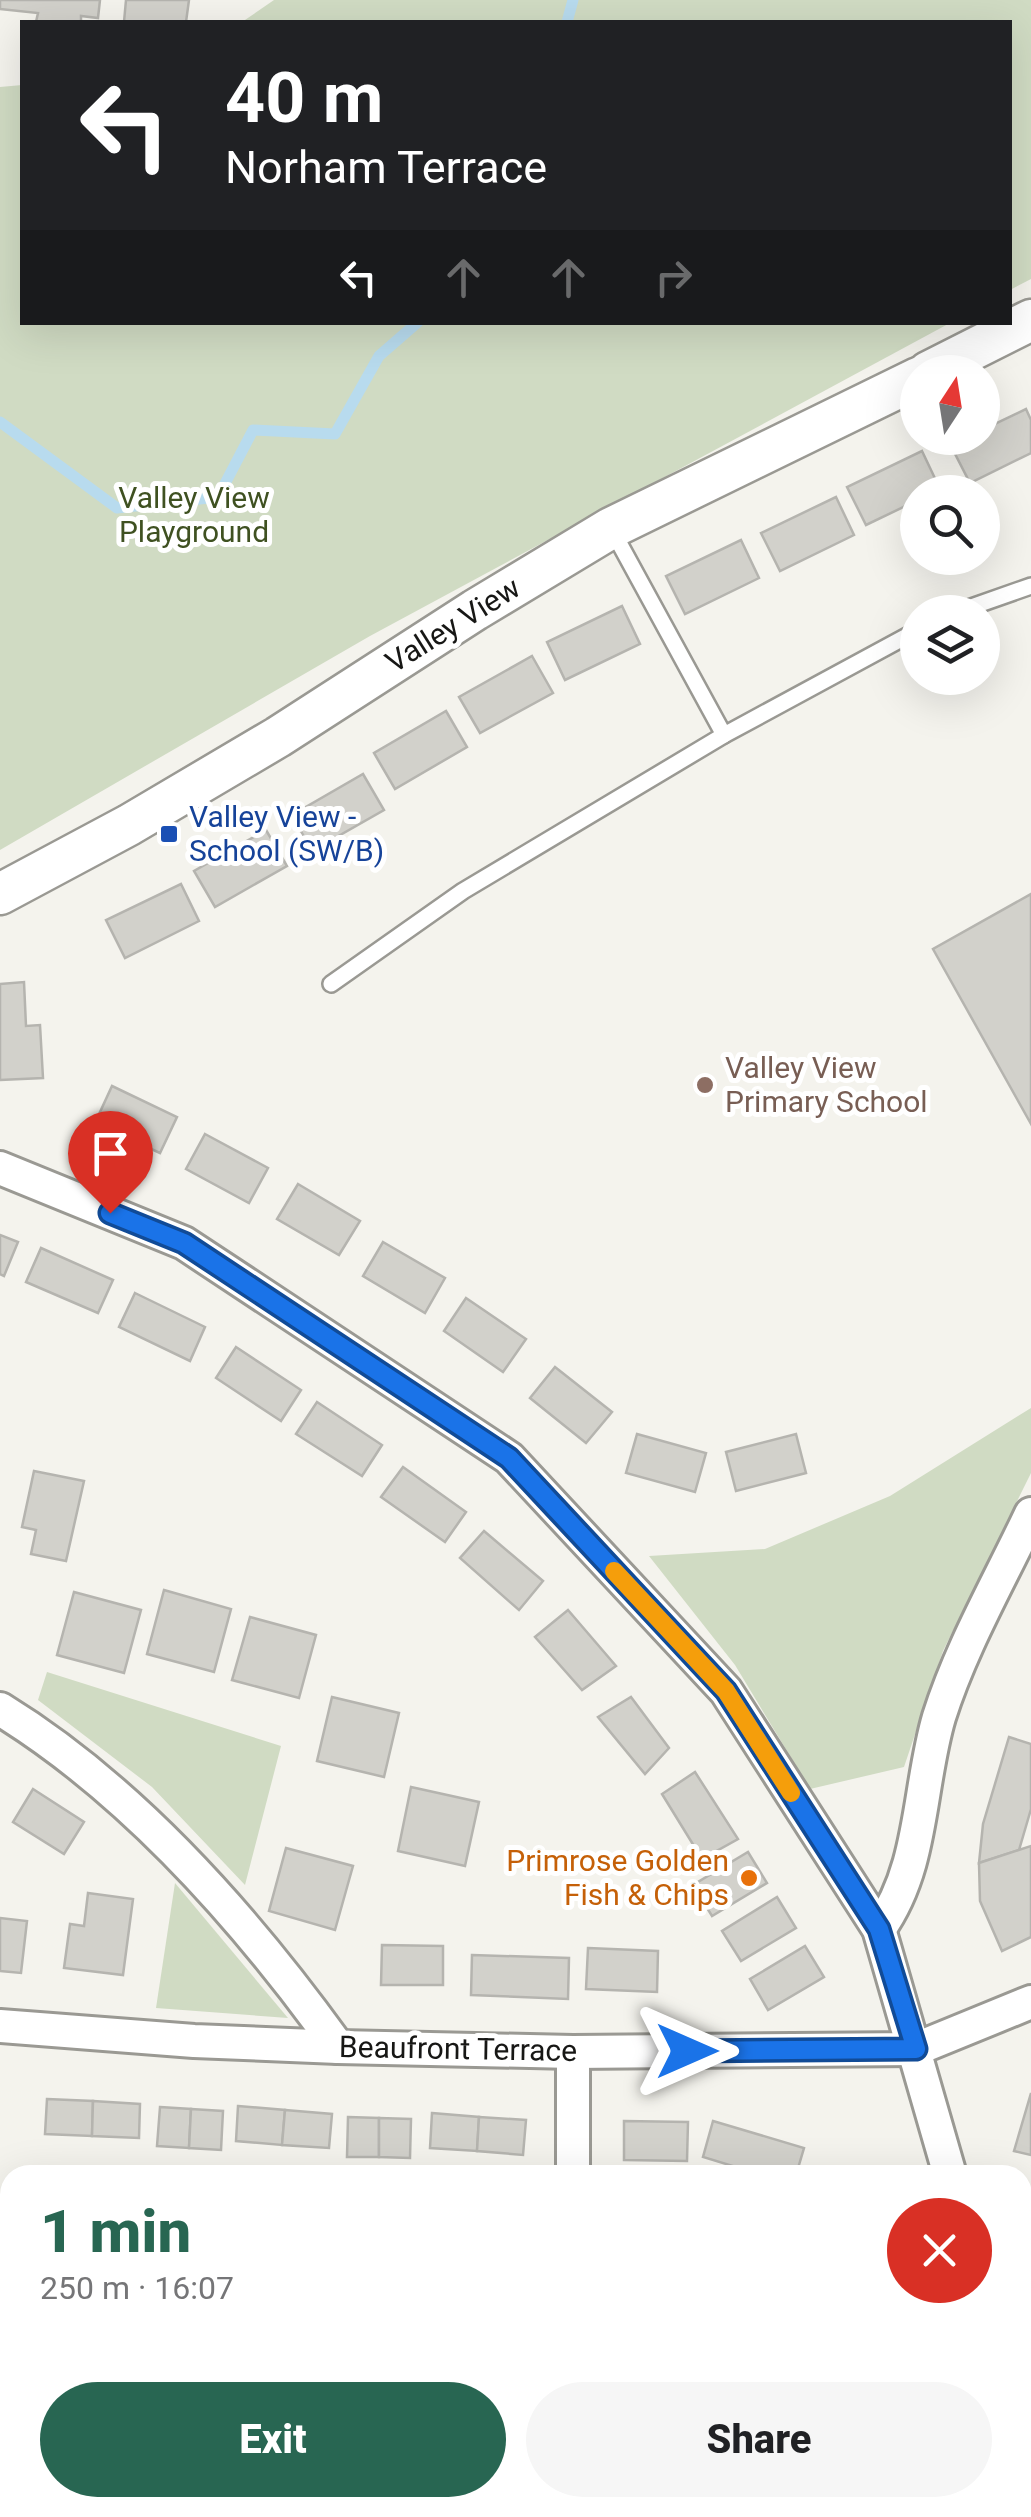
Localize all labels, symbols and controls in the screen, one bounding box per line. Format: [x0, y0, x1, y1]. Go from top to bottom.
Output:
text: 40 m [225, 57, 383, 139]
icon: left [60, 60, 190, 190]
text: Norham Terrace [225, 141, 547, 194]
icon: left [331, 250, 386, 305]
icon: ahead [436, 250, 491, 305]
icon: ahead [541, 250, 596, 305]
icon: right [646, 250, 701, 305]
north arrow [900, 355, 1000, 455]
map controls [900, 355, 1000, 695]
button: search [900, 475, 1000, 575]
park label: Valley View Playground [118, 480, 270, 549]
street label: Valley View [379, 570, 526, 680]
button: layers [900, 595, 1000, 695]
place label: Valley View - School (SW/B) [189, 799, 384, 868]
marker: Valley View - School (SW/B) [158, 823, 180, 845]
place label: Valley View Primary School [725, 1050, 928, 1119]
marker: Valley View Primary School [694, 1074, 716, 1096]
pin [68, 1111, 153, 1214]
icon: arrive [83, 1126, 138, 1181]
place label: Primrose Golden Fish & Chips [506, 1843, 729, 1912]
marker: Primrose Golden Fish & Chips [738, 1867, 760, 1889]
position arrow [635, 1999, 739, 2103]
street label: Beaufront Terrace [339, 2029, 577, 2068]
text: 1 min [40, 2196, 191, 2267]
button: close [887, 2198, 992, 2303]
text: 250 m · 16:07 [40, 2269, 234, 2307]
button: Exit [40, 2382, 506, 2497]
button: Share [526, 2382, 992, 2497]

